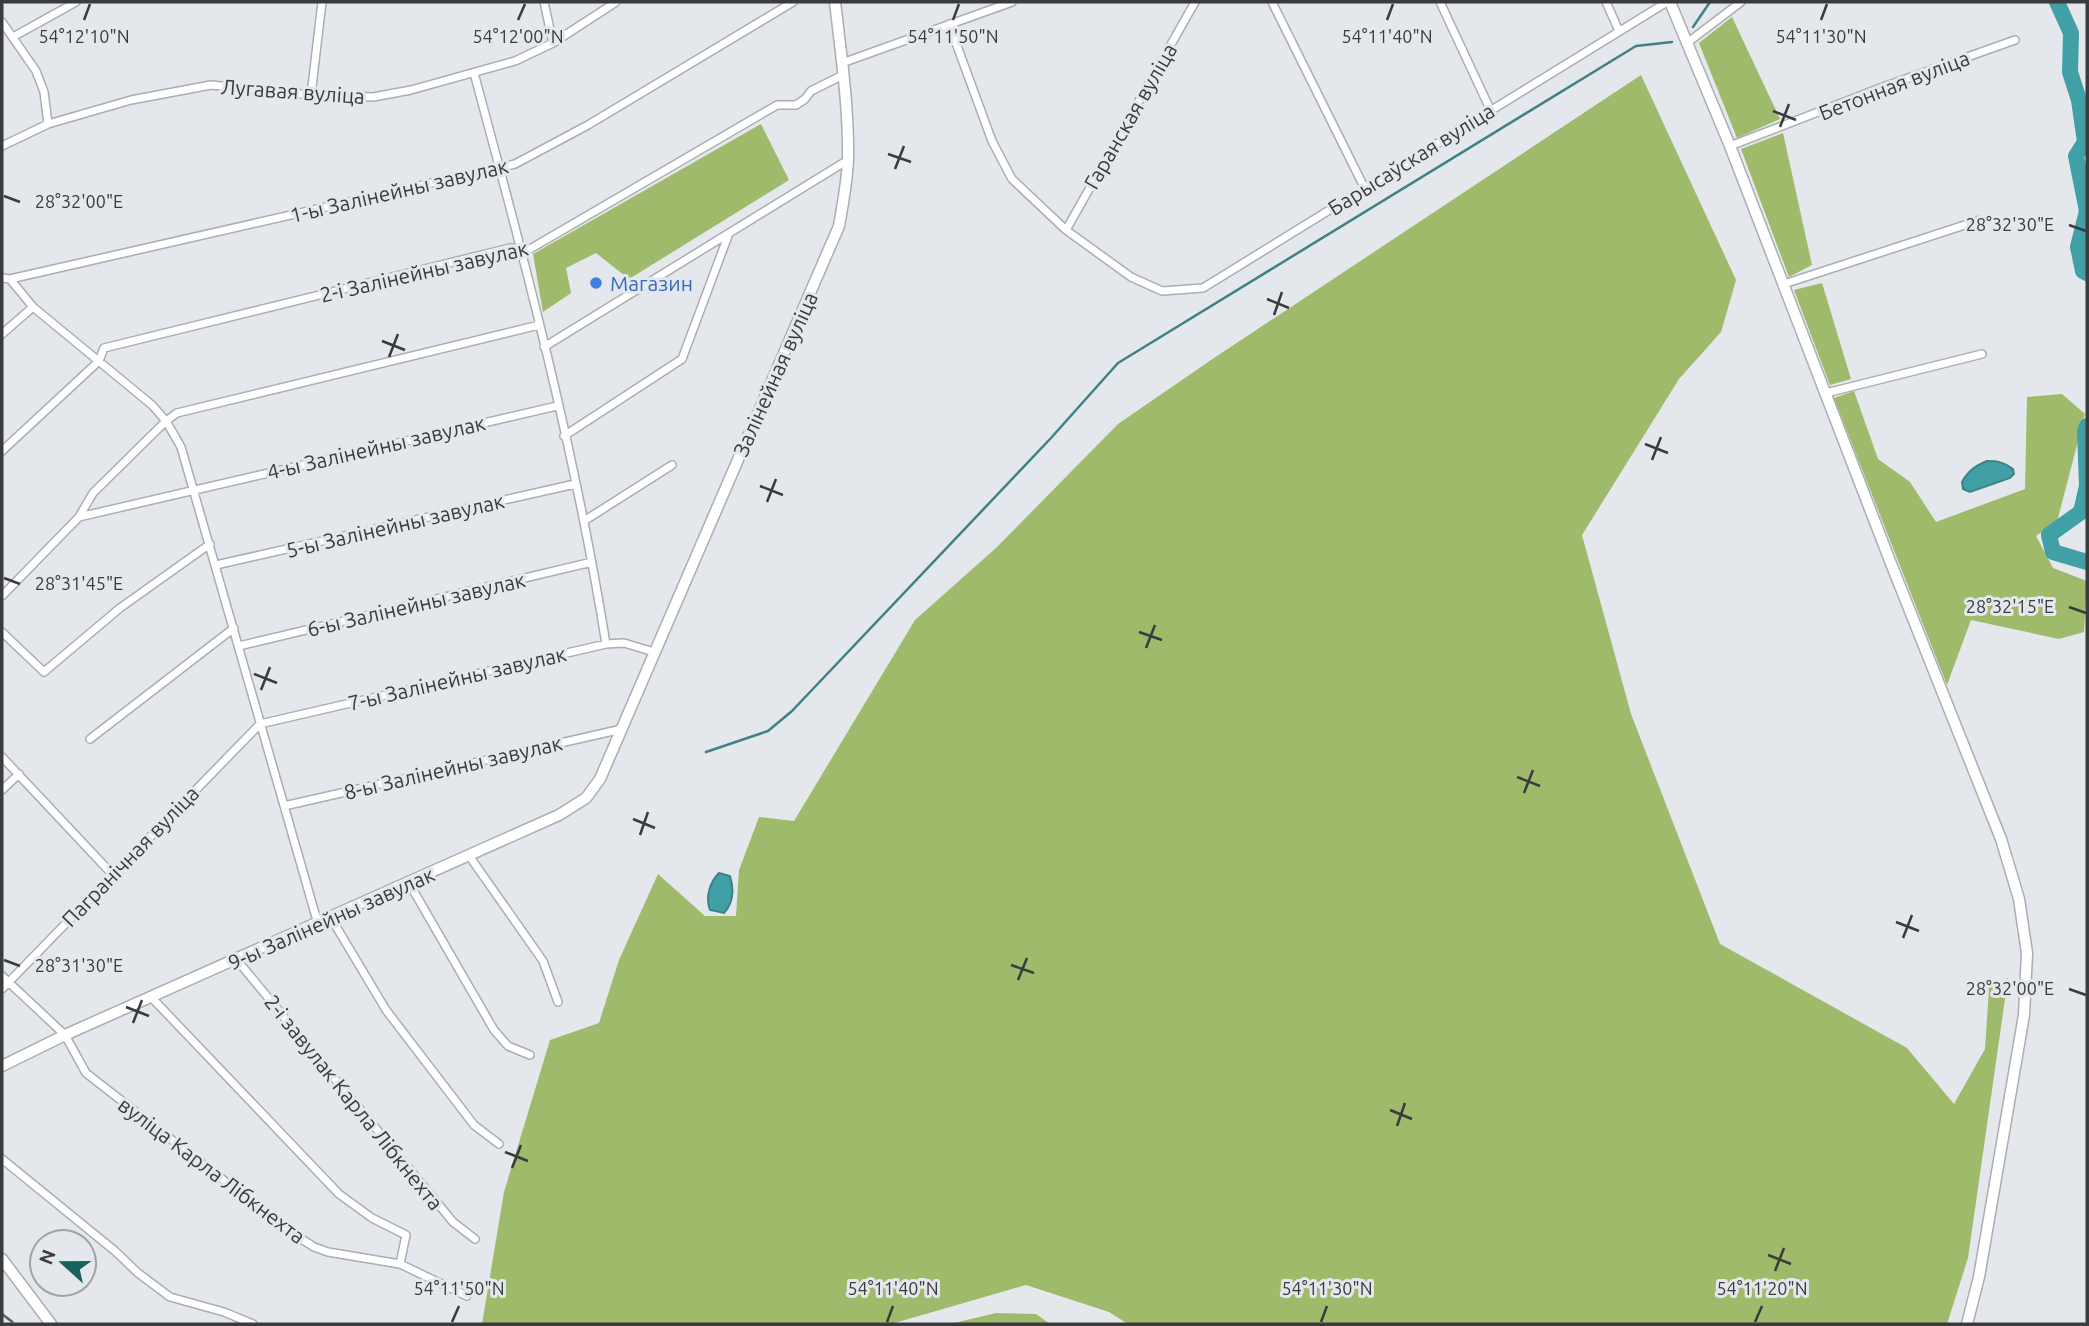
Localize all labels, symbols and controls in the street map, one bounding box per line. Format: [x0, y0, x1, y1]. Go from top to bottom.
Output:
text: 54°12'10"N [38, 26, 130, 46]
text: 54°12'00"N [472, 26, 564, 46]
text: 54°11'50"N [907, 26, 999, 46]
text: 54°11'40"N [1341, 26, 1433, 46]
text: 54°11'30"N [1775, 26, 1867, 46]
street label: Гаранская вуліца [1079, 39, 1181, 193]
street label: Бетонная вуліца [1815, 45, 1973, 125]
street label: Лугавая вуліца [220, 74, 366, 108]
street label: Барысаўская вуліца [1323, 98, 1499, 220]
street label: 1-ы Залінейны завулак [287, 153, 511, 227]
text: 28°32'00"E [35, 191, 123, 211]
text: 28°32'30"E [1966, 214, 2054, 234]
street label: 2-і Залінейны завулак [318, 235, 531, 307]
place label: Магазин [610, 271, 693, 295]
marker: Магазин [588, 275, 604, 291]
street label: Залінейная вуліца [728, 288, 822, 460]
street label: 4-ы Залінейны завулак [264, 410, 488, 484]
street label: 5-ы Залінейны завулак [283, 488, 507, 562]
street label: 6-ы Залінейны завулак [304, 567, 528, 641]
text: 28°31'45"E [35, 573, 123, 593]
text: 28°32'15"E [1966, 596, 2054, 616]
street label: 7-ы Залінейны завулак [345, 641, 569, 715]
street label: 8-ы Залінейны завулак [341, 730, 565, 804]
street label: Пагранічная вуліца [57, 781, 203, 931]
street label: 9-ы Залінейны завулак [224, 862, 438, 974]
text: 28°31'30"E [35, 955, 123, 975]
text: 28°32'00"E [1966, 978, 2054, 998]
street label: 2-і завулак Карла Лібкнехта [260, 990, 448, 1214]
street label: вуліца Карла Лібкнехта [114, 1092, 310, 1248]
north arrow [28, 1228, 98, 1298]
text: N [34, 1246, 60, 1267]
text: 54°11'50"N [413, 1278, 505, 1298]
text: 54°11'40"N [847, 1278, 939, 1298]
text: 54°11'30"N [1281, 1278, 1373, 1298]
text: 54°11'20"N [1716, 1278, 1808, 1298]

